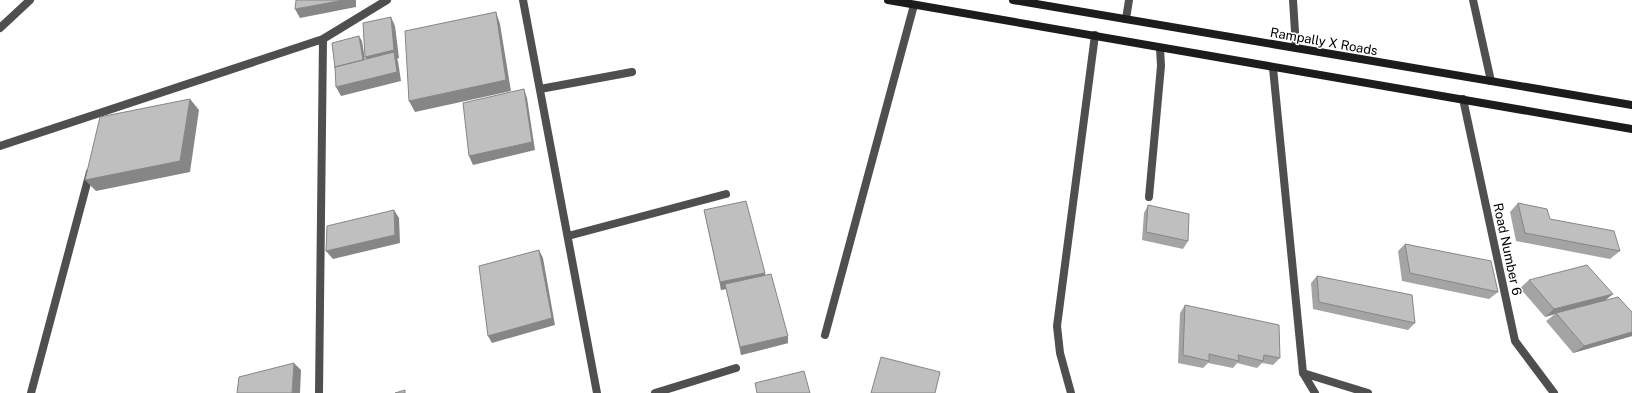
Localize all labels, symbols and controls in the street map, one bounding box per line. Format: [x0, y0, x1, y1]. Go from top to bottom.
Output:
street label: Rampally X Roads [1269, 25, 1379, 58]
street label: Road Number 6 [1490, 202, 1525, 297]

